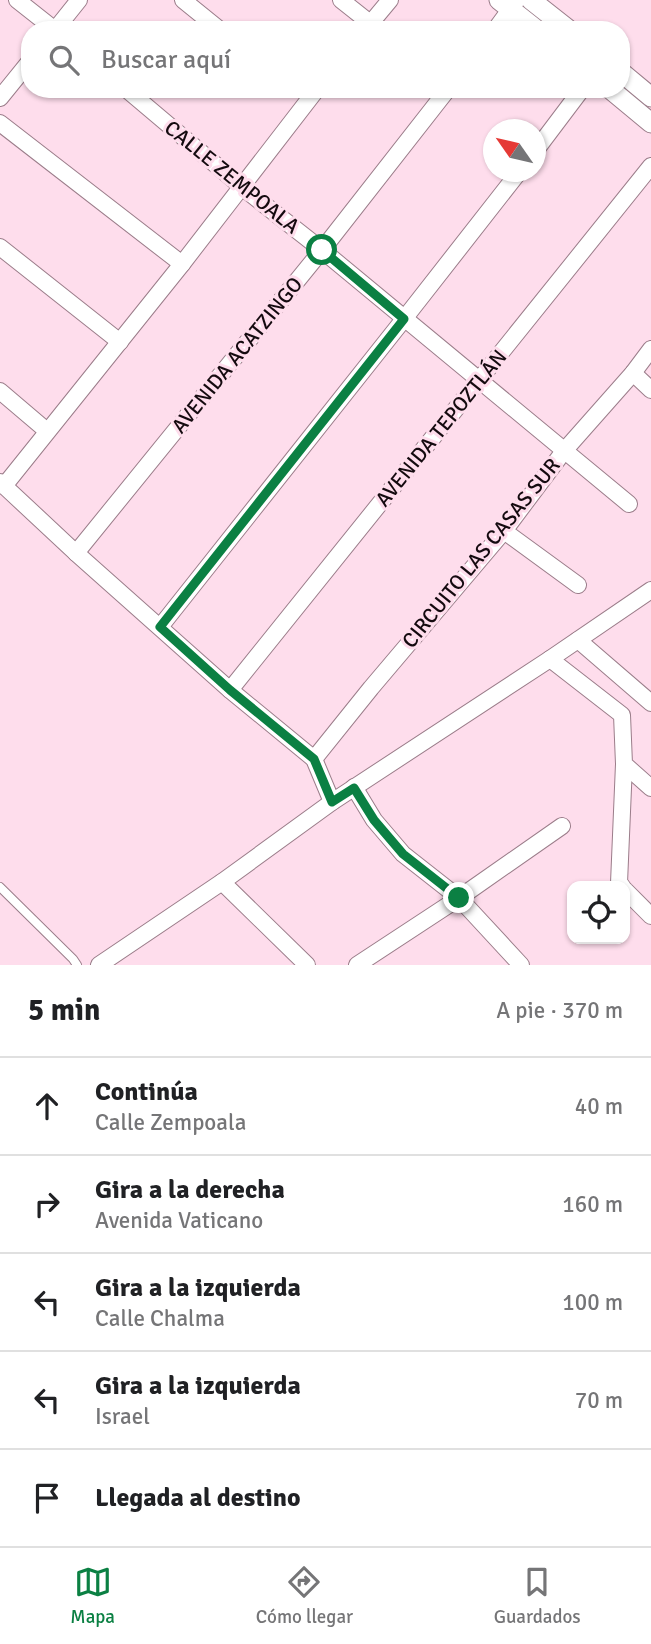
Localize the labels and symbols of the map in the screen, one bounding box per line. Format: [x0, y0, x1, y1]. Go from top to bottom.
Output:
street label: CALLE ZEMPOALA [159, 115, 305, 239]
north arrow [483, 119, 546, 182]
route start [306, 234, 337, 265]
street label: AVENIDA ACATZINGO [166, 272, 308, 438]
street label: AVENIDA TEPOZTLÁN [370, 344, 512, 512]
street label: CIRCUITO LAS CASAS SUR [396, 453, 566, 653]
route end [443, 882, 474, 913]

